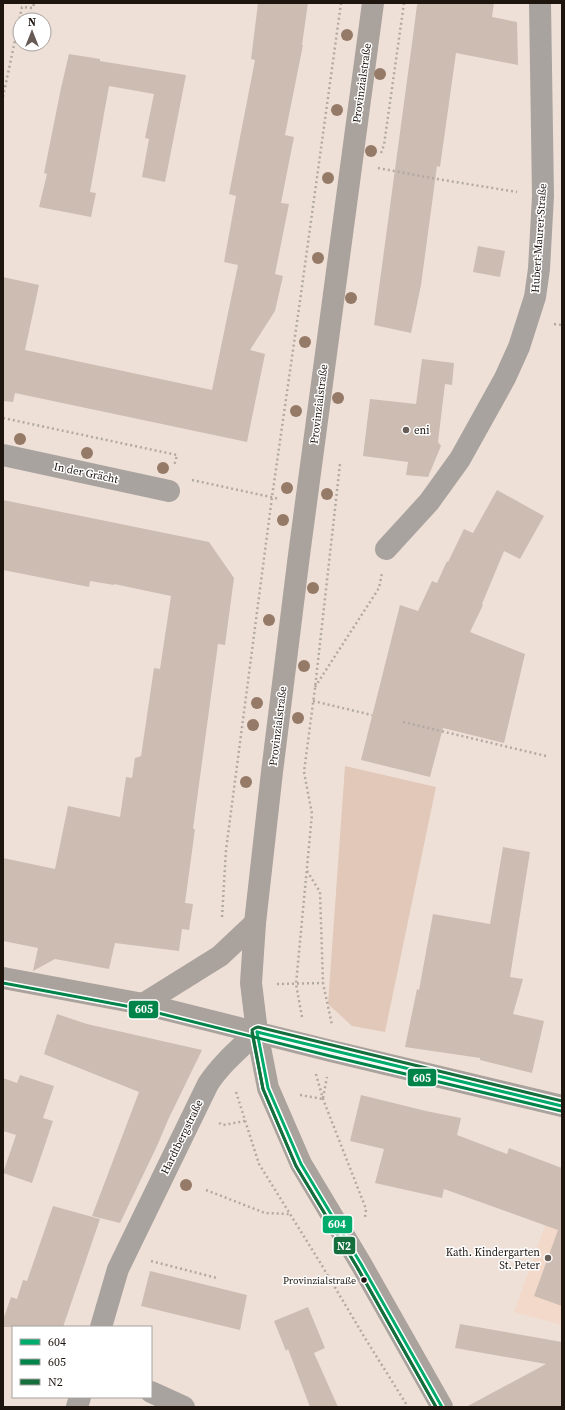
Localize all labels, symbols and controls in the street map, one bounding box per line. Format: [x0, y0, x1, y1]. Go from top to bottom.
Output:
north arrow [12, 12, 52, 52]
text: N [28, 15, 36, 30]
street label: Provinzialstraße [349, 42, 375, 124]
street label: Hubert-Maurer-Straße [528, 182, 550, 293]
street label: Provinzialstraße [307, 363, 331, 445]
place label: eni [414, 423, 430, 438]
marker: eni [401, 425, 411, 435]
street label: In der Grächt [52, 459, 120, 487]
street label: Provinzialstraße [266, 685, 290, 767]
line badge: 605 [128, 1000, 159, 1019]
text: 605 [135, 1002, 153, 1017]
line badge: 605 [407, 1068, 437, 1087]
text: 605 [413, 1071, 431, 1086]
street label: Hardtbergstraße [157, 1097, 207, 1177]
line badge: 604 [322, 1215, 353, 1234]
text: 604 [328, 1217, 346, 1232]
line badge: N2 [333, 1236, 356, 1255]
text: N2 [337, 1239, 351, 1254]
place label: Kath. Kindergarten St. Peter [446, 1245, 540, 1273]
marker: Kath. Kindergarten St. Peter [543, 1253, 553, 1263]
place label: Provinzialstraße [283, 1274, 356, 1287]
marker: Provinzialstraße [359, 1275, 369, 1285]
legend [12, 1326, 152, 1398]
text: 604 [48, 1334, 66, 1350]
text: 605 [48, 1354, 66, 1370]
text: N2 [48, 1374, 63, 1390]

